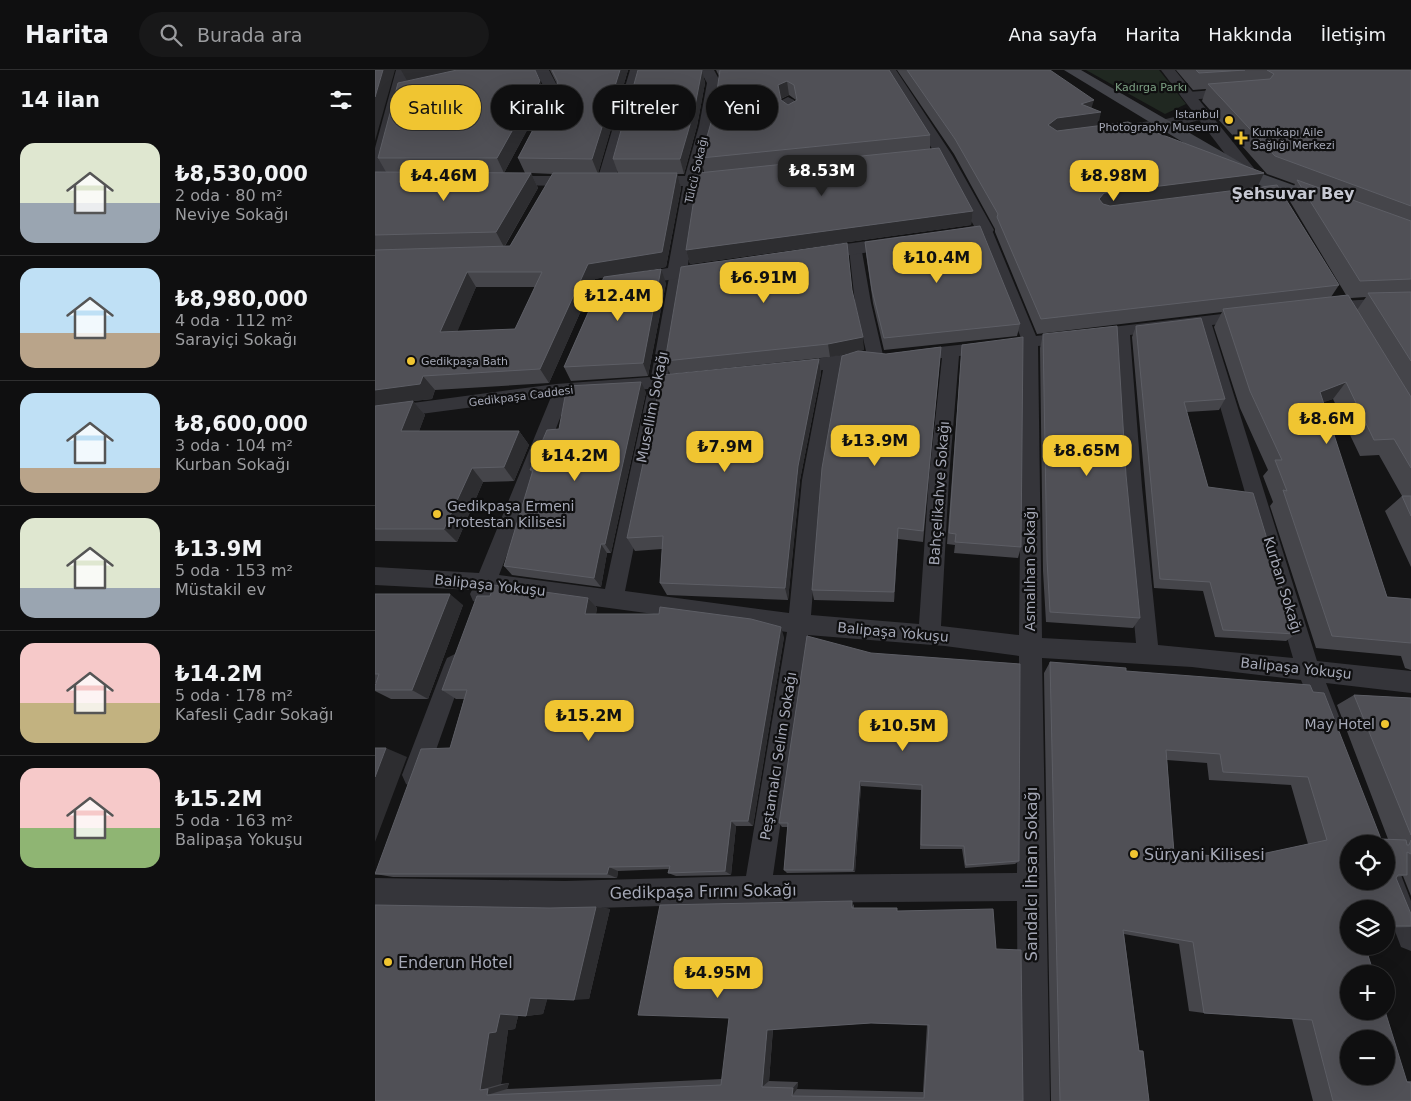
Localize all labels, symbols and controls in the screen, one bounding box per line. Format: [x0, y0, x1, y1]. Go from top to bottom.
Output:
search box [139, 12, 489, 57]
text: Harita [25, 21, 109, 49]
icon: search [157, 21, 185, 49]
text: Burada ara [197, 24, 302, 46]
text: Ana sayfa [1008, 24, 1097, 45]
text: Harita [1125, 24, 1180, 45]
text: Hakkında [1208, 24, 1293, 45]
text: İletişim [1321, 24, 1386, 45]
park label: Kadırga Parkı [1115, 81, 1187, 94]
chip: Satılık [390, 85, 481, 130]
chip: Kiralık [491, 85, 583, 130]
chip: Filtreler [593, 85, 696, 130]
chip: Yeni [706, 85, 778, 130]
icon: filters [327, 86, 355, 114]
text: 14 ilan [20, 88, 100, 112]
place label: Istanbul Photography Museum [1099, 108, 1219, 134]
marker: Istanbul Photography Museum [1223, 114, 1235, 126]
place label: Kumkapı Aile Sağlığı Merkezi [1252, 126, 1335, 152]
marker: Kumkapı Aile Sağlığı Merkezi [1234, 131, 1248, 145]
street label: Tülcü Sokağı [682, 135, 711, 206]
pin: ₺8.53M [781, 154, 863, 197]
pin: ₺4.46M [403, 160, 485, 202]
pin: ₺8.98M [1073, 160, 1155, 202]
text: ₺8.53M [789, 161, 855, 180]
text: ₺8,530,000 [175, 162, 308, 186]
icon: home [60, 163, 120, 223]
text: ₺4.46M [411, 166, 477, 185]
text: ₺8.98M [1081, 166, 1147, 185]
district label: Şehsuvar Bey [1232, 184, 1355, 203]
text: 2 oda · 80 m² [175, 186, 283, 205]
text: Neviye Sokağı [175, 205, 288, 224]
pin: ₺10.4M [896, 242, 978, 284]
text: ₺10.4M [904, 248, 970, 267]
pin: ₺6.91M [723, 262, 805, 304]
text: ₺6.91M [731, 268, 797, 287]
pin: ₺12.4M [577, 280, 659, 322]
text: ₺12.4M [585, 286, 651, 305]
text: ₺8,980,000 [175, 287, 308, 311]
icon: home [60, 288, 120, 348]
text: 4 oda · 112 m² [175, 311, 293, 330]
text: Sarayiçi Sokağı [175, 330, 297, 349]
street label: Musellim Sokağı [633, 350, 671, 464]
marker: Gedikpaşa Bath [405, 355, 417, 367]
place label: Gedikpaşa Bath [421, 355, 508, 368]
street label: Gedikpaşa Caddesi [468, 384, 574, 409]
pin: ₺8.6M [1292, 402, 1362, 445]
text: ₺8.6M [1299, 409, 1355, 428]
text: ₺8,600,000 [175, 412, 308, 436]
icon: home [60, 413, 120, 473]
street label: Bahçelikahve Sokağı [926, 420, 952, 566]
pin: ₺13.9M [834, 424, 916, 467]
pin: ₺7.9M [690, 430, 760, 473]
text: ₺13.9M [842, 431, 908, 450]
pin: ₺8.65M [1046, 434, 1128, 477]
text: 3 oda · 104 m² [175, 436, 293, 455]
text: ₺7.9M [697, 437, 753, 456]
pin: ₺14.2M [534, 440, 616, 482]
text: ₺8.65M [1054, 441, 1120, 460]
text: ₺14.2M [542, 446, 608, 465]
text: Kurban Sokağı [175, 455, 290, 474]
place label: Gedikpaşa Ermeni Protestan Kilisesi [447, 498, 575, 530]
street label: Asmalıhan Sokağı [1022, 507, 1038, 631]
marker: Gedikpaşa Ermeni Protestan Kilisesi [431, 508, 443, 520]
street label: Kurban Sokağı [1261, 535, 1305, 635]
text: ₺13.9M [175, 537, 262, 561]
icon: home [60, 538, 120, 598]
text: 5 oda · 153 m² [175, 561, 293, 580]
street label: Balipaşa Yokuşu [434, 571, 546, 599]
text: Müstakil ev [175, 580, 266, 599]
street label: Balipaşa Yokuşu [837, 619, 949, 645]
street label: Balipaşa Yokuşu [1240, 654, 1352, 682]
text: ₺14.2M [175, 662, 262, 686]
icon: home [60, 663, 120, 723]
street label: Peştamalcı Selim Sokağı [757, 671, 799, 841]
text: 5 oda · 178 m² [175, 686, 293, 705]
pin: ₺15.2M [548, 700, 630, 742]
text: Kafesli Çadır Sokağı [175, 705, 333, 724]
text: ₺15.2M [556, 706, 622, 725]
pin: ₺10.5M [862, 710, 944, 752]
text: ₺10.5M [870, 716, 936, 735]
place label: May Hotel [1305, 716, 1375, 732]
marker: May Hotel [1379, 718, 1391, 730]
text: ₺15.2M [175, 787, 262, 811]
street label: Sandalcı İhsan Sokağı [1022, 787, 1041, 961]
icon: home [60, 788, 120, 848]
text: 5 oda · 163 m² [175, 811, 293, 830]
text: Balipaşa Yokuşu [175, 830, 303, 849]
map controls [1340, 835, 1395, 1085]
button: locate [1340, 835, 1395, 890]
place label: Süryani Kilisesi [1144, 845, 1265, 864]
marker: Süryani Kilisesi [1128, 848, 1140, 860]
street label: Gedikpaşa Fırını Sokağı [609, 880, 797, 903]
button: layers [1340, 900, 1395, 955]
place label: Enderun Hotel [398, 953, 513, 972]
marker: Enderun Hotel [382, 956, 394, 968]
pin: ₺4.95M [677, 956, 759, 999]
text: ₺4.95M [685, 963, 751, 982]
button: + [1340, 965, 1395, 1020]
button: − [1340, 1030, 1395, 1085]

